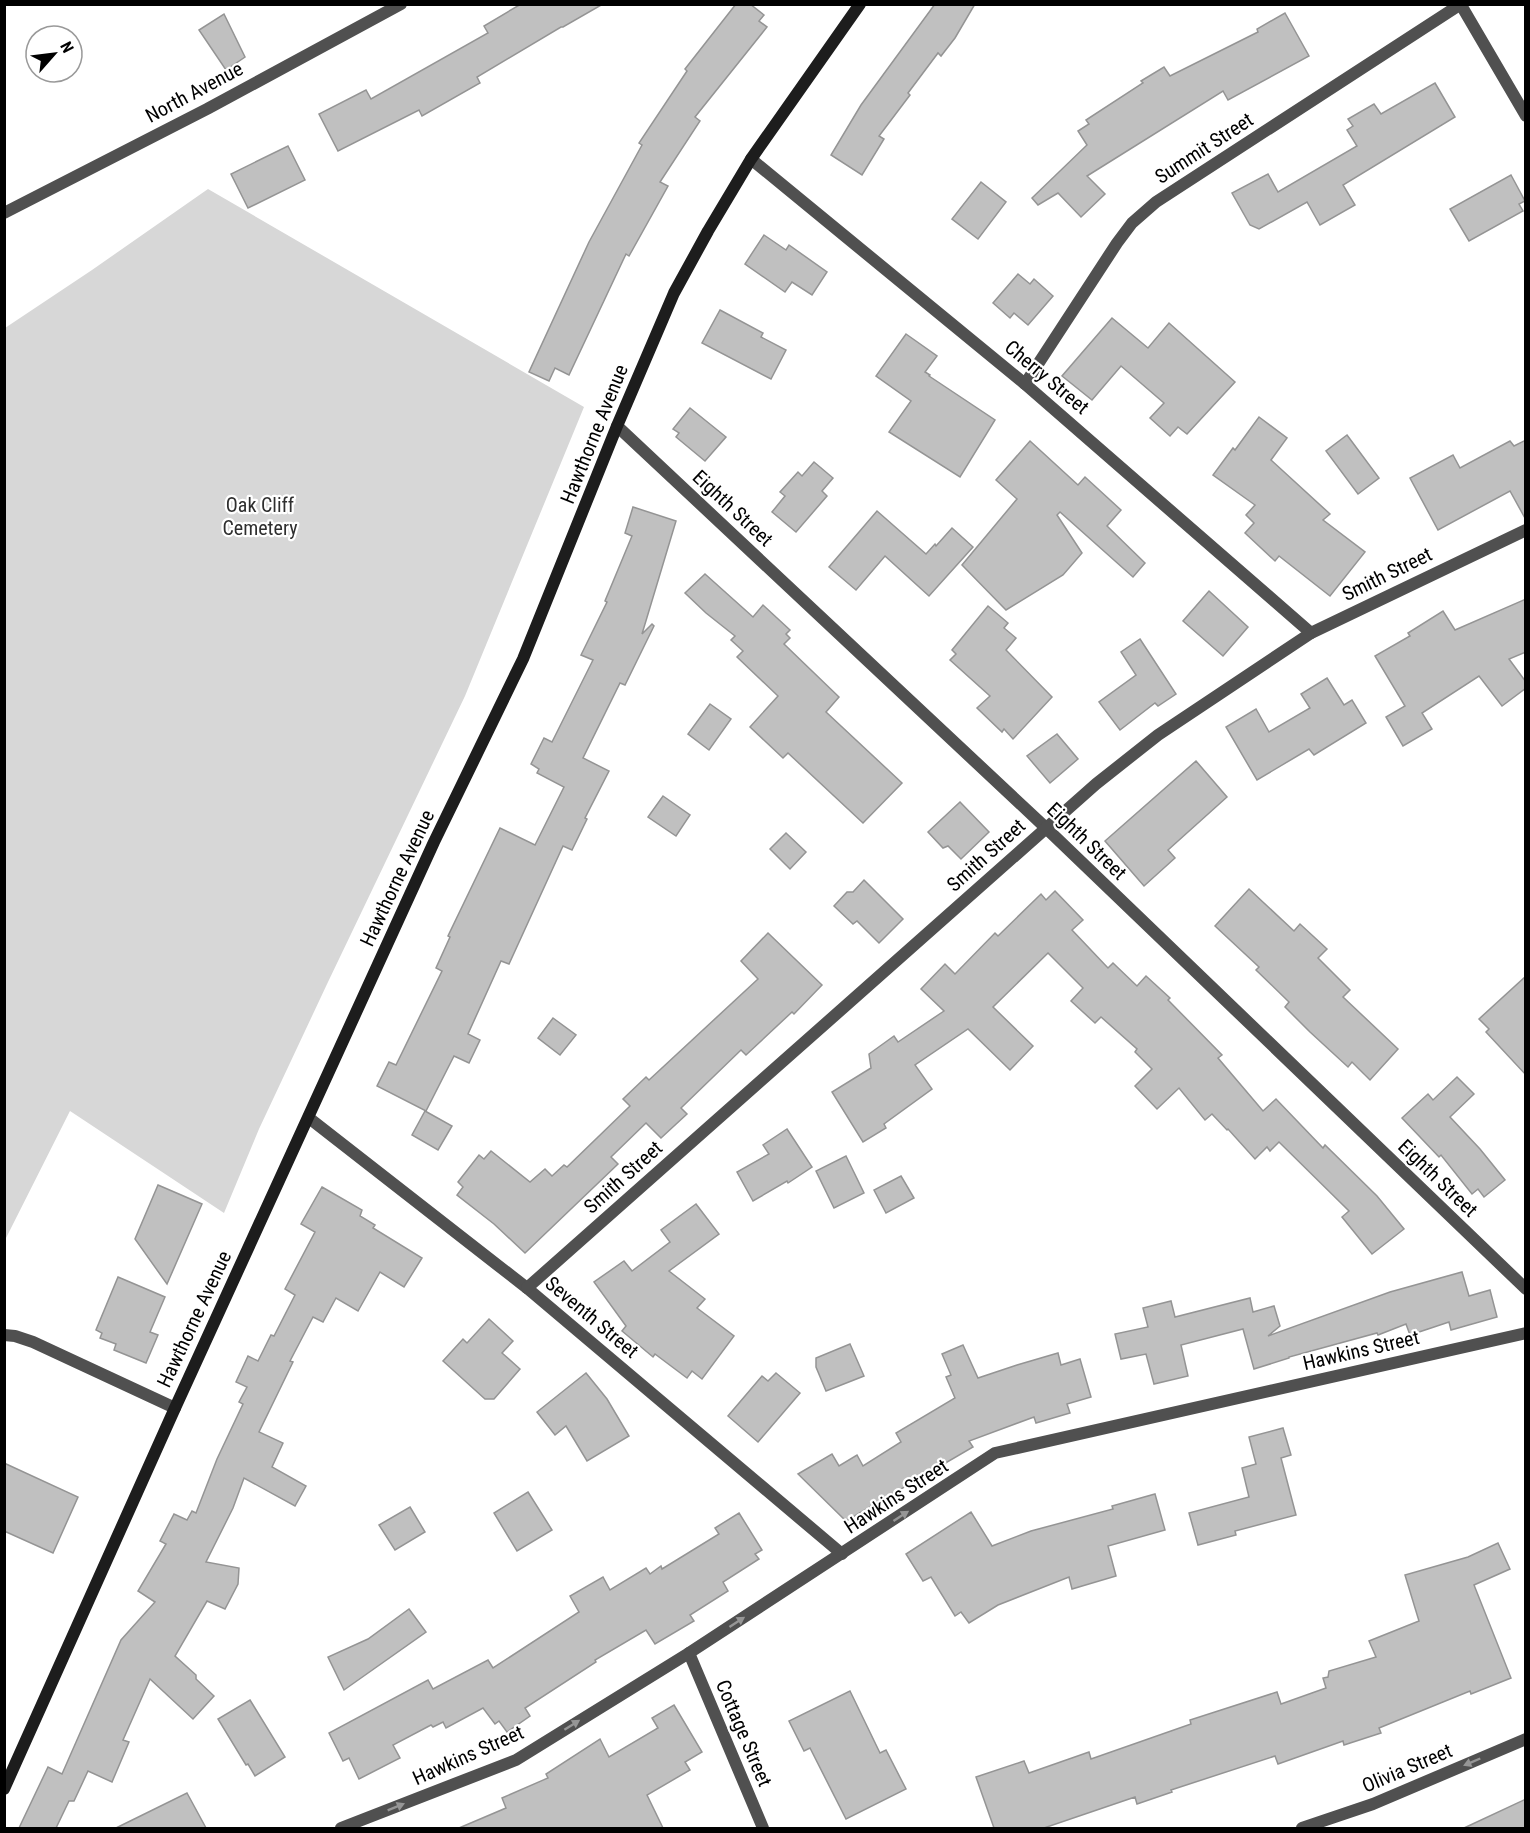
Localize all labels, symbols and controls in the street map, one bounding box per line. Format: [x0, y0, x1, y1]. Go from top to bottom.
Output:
north arrow [24, 24, 84, 84]
text: N [56, 38, 77, 56]
street label: North Avenue [141, 56, 247, 128]
street label: Summit Street [1150, 107, 1258, 189]
street label: Cherry Street [1000, 335, 1094, 419]
street label: Hawthorne Avenue [555, 361, 633, 507]
street label: Eighth Street [688, 465, 778, 551]
park label: Oak Cliff Cemetery [222, 493, 298, 540]
street label: Smith Street [1338, 542, 1436, 606]
street label: Eighth Street [1042, 797, 1132, 885]
street label: Hawthorne Avenue [355, 806, 439, 950]
street label: Smith Street [942, 814, 1030, 896]
street label: Eighth Street [1393, 1134, 1483, 1222]
street label: Smith Street [579, 1136, 667, 1218]
street label: Hawthorne Avenue [152, 1247, 236, 1391]
street label: Seventh Street [541, 1271, 643, 1363]
street label: Hawkins Street [1300, 1325, 1422, 1375]
street label: Hawkins Street [840, 1454, 952, 1538]
one-way arrow [893, 1510, 909, 1521]
one-way arrow [729, 1617, 745, 1628]
street label: Cottage Street [711, 1676, 777, 1790]
street label: Hawkins Street [409, 1720, 527, 1790]
one-way arrow [564, 1720, 580, 1731]
street label: Olivia Street [1358, 1738, 1456, 1798]
one-way arrow [1462, 1757, 1480, 1767]
one-way arrow [387, 1802, 405, 1812]

